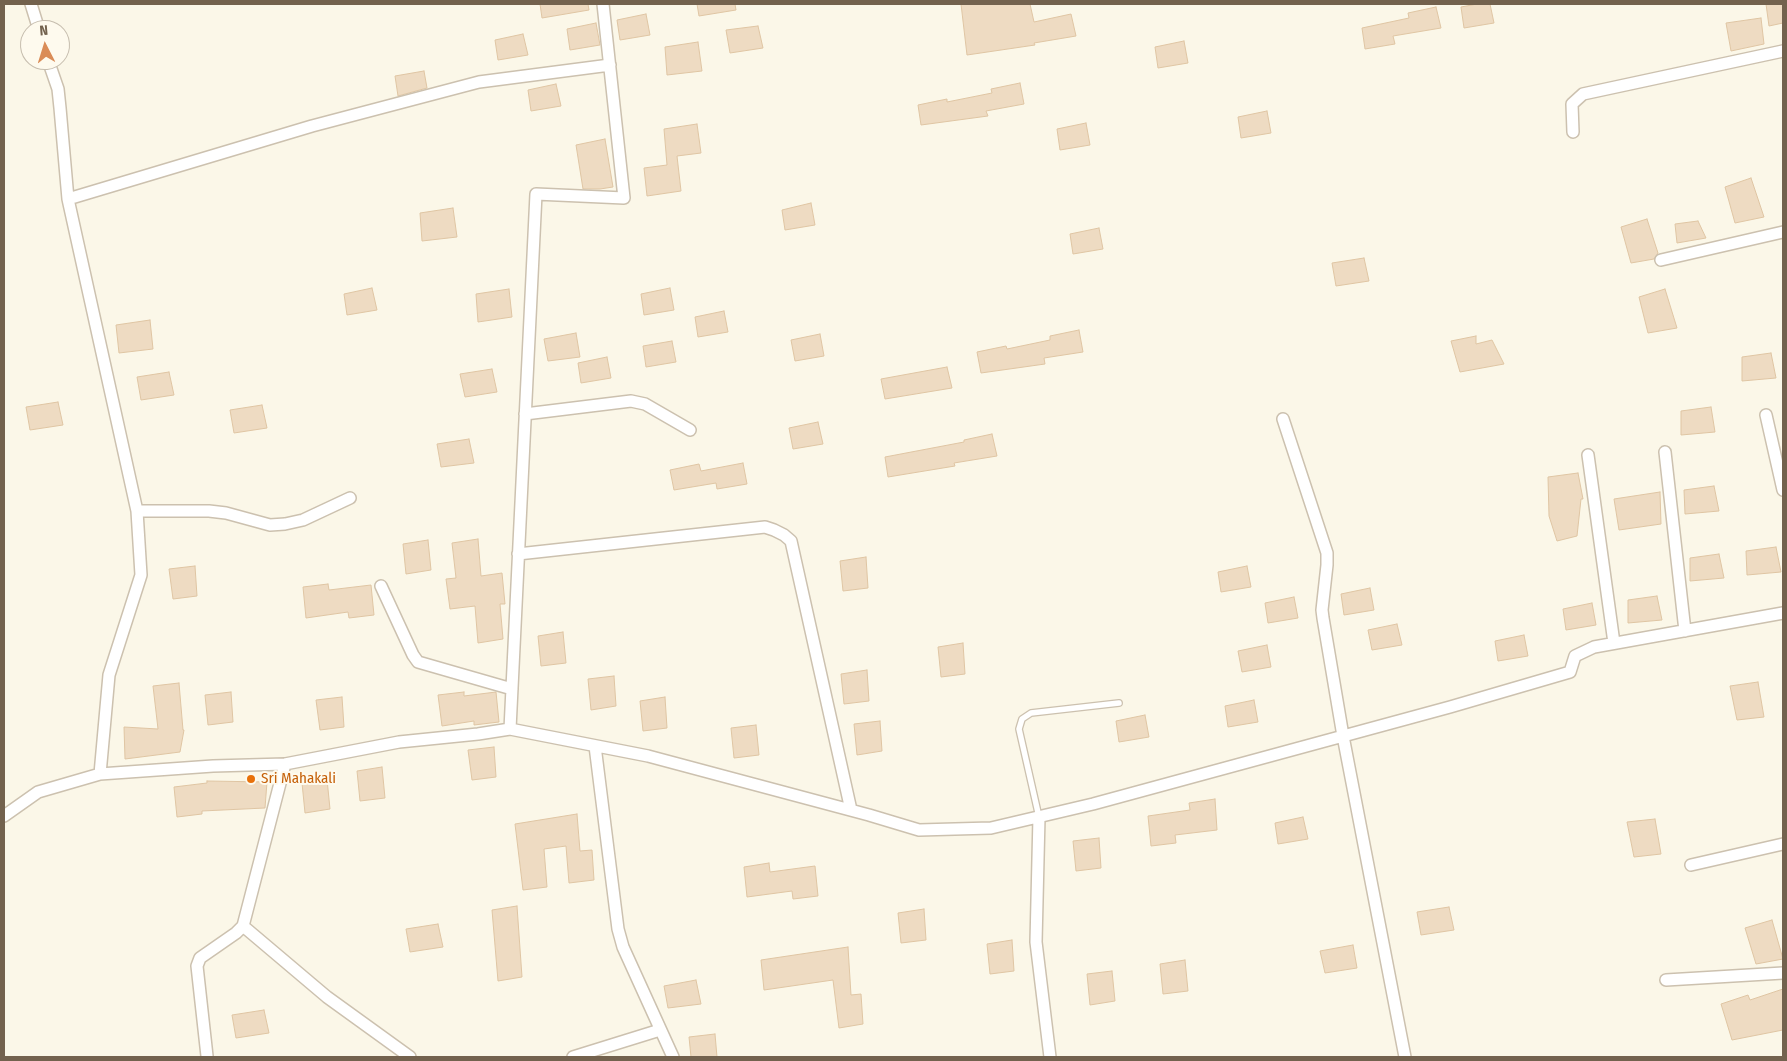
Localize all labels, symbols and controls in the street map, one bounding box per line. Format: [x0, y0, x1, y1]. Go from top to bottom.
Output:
north arrow [20, 20, 70, 70]
text: N [39, 22, 49, 39]
place label: Sri Mahakali [261, 770, 336, 788]
marker: Sri Mahakali [245, 773, 257, 785]

